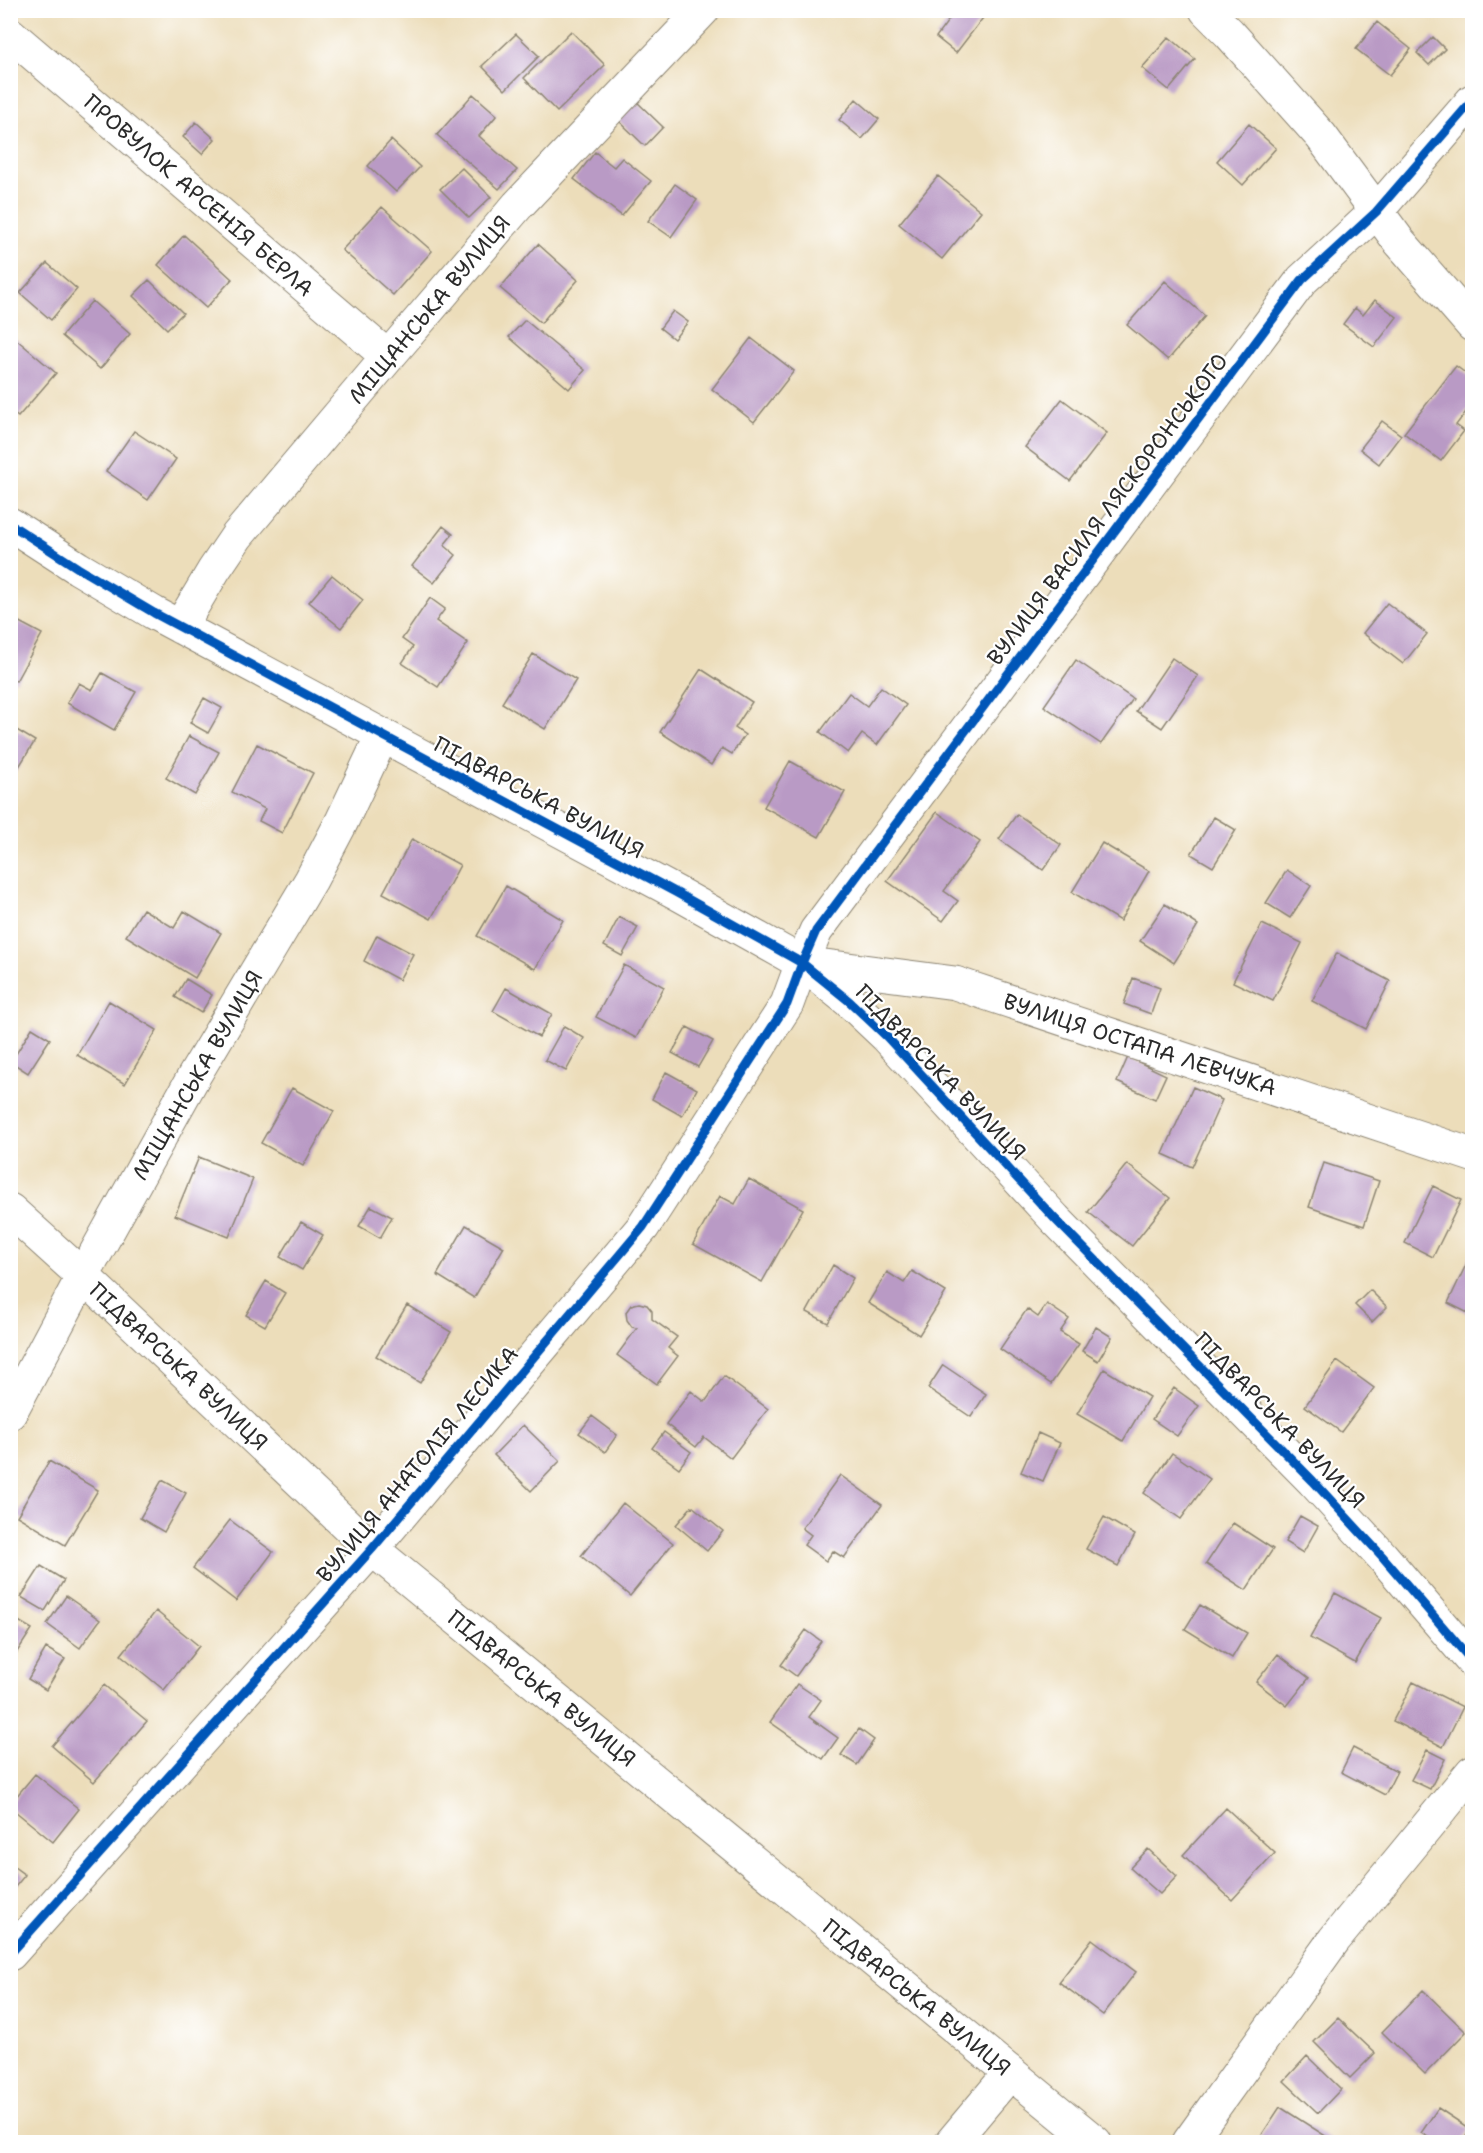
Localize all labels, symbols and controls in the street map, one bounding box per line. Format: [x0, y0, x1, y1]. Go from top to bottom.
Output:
street label: ПРОВУЛОК АРСЕНІЯ БЕРЛА [78, 88, 320, 303]
street label: МІЩАНСЬКА ВУЛИЦЯ [342, 209, 517, 410]
street label: ВУЛИЦЯ ВАСИЛЯ ЛЯСКОРОНСЬКОГО [980, 347, 1234, 671]
street label: ПІДВАРСЬКА ВУЛИЦЯ [429, 730, 649, 865]
street label: МІЩАНСЬКА ВУЛИЦЯ [125, 965, 269, 1185]
street label: ПІДВАРСЬКА ВУЛИЦЯ [849, 978, 1032, 1167]
street label: ВУЛИЦЯ ОСТАПА ЛЕВЧУКА [1000, 987, 1280, 1102]
street label: ПІДВАРСЬКА ВУЛИЦЯ [83, 1276, 274, 1457]
street label: ПІДВАРСЬКА ВУЛИЦЯ [1188, 1326, 1371, 1515]
street label: ВУЛИЦЯ АНАТОЛІЯ ЛЕСИКА [310, 1340, 525, 1589]
street label: ПІДВАРСЬКА ВУЛИЦЯ [442, 1603, 642, 1773]
street label: ПІДВАРСЬКА ВУЛИЦЯ [817, 1912, 1017, 2082]

